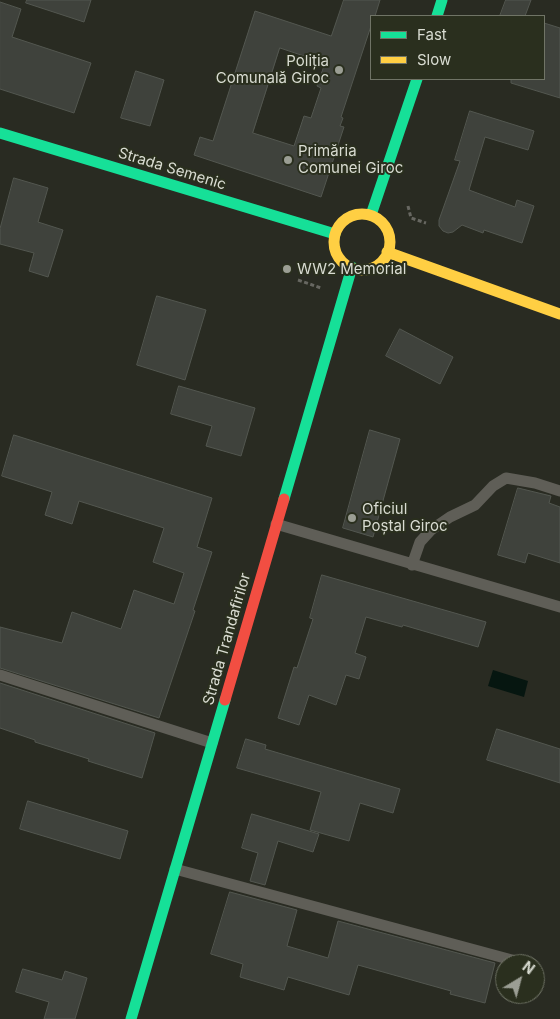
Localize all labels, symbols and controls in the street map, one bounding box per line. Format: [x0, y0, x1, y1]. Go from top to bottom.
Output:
legend [370, 15, 545, 80]
text: Fast [417, 25, 447, 44]
text: Slow [417, 50, 451, 69]
place label: Poliția Comunală Giroc [216, 52, 329, 87]
marker: Poliția Comunală Giroc [333, 64, 345, 76]
place label: Primăria Comunei Giroc [298, 142, 403, 177]
street label: Strada Semenic [116, 144, 228, 194]
marker: Primăria Comunei Giroc [282, 154, 294, 166]
place label: WW2 Memorial [297, 260, 406, 278]
marker: WW2 Memorial [281, 263, 293, 275]
place label: Oficiul Poștal Giroc [362, 500, 447, 535]
marker: Oficiul Poștal Giroc [346, 512, 358, 524]
street label: Strada Trandafirilor [199, 571, 255, 707]
north arrow [495, 954, 545, 1004]
text: N [519, 957, 538, 977]

